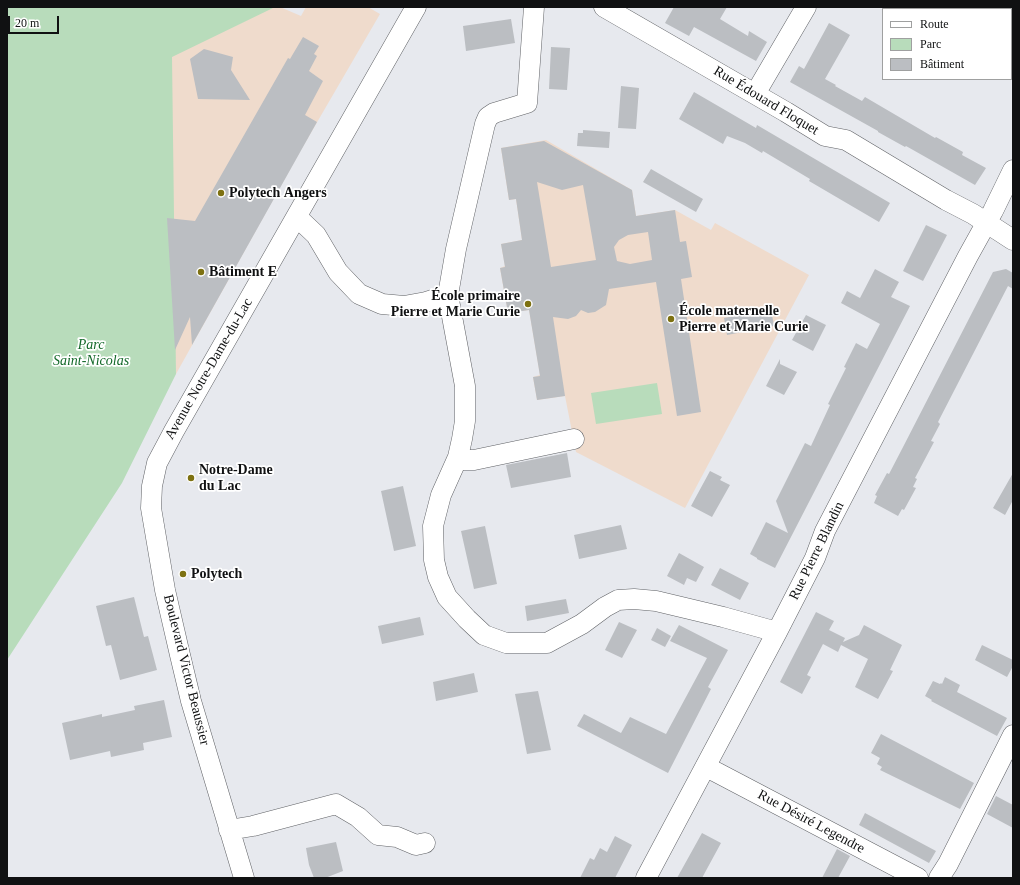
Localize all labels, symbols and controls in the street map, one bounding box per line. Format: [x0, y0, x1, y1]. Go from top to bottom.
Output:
scale bar [10, 8, 61, 34]
legend [882, 8, 1012, 80]
text: 20 m [15, 16, 39, 30]
text: Route [920, 17, 949, 31]
text: Parc [920, 37, 941, 51]
text: Bâtiment [920, 57, 964, 71]
street label: Rue Édouard Floquet [710, 63, 822, 139]
place label: Polytech Angers [229, 185, 327, 201]
marker: Polytech Angers [216, 188, 226, 198]
place label: Bâtiment E [209, 264, 277, 280]
marker: Bâtiment E [196, 267, 206, 277]
place label: École primaire Pierre et Marie Curie [391, 288, 520, 320]
street label: Avenue Notre-Dame-du-Lac [162, 295, 256, 443]
marker: École primaire Pierre et Marie Curie [523, 299, 533, 309]
place label: École maternelle Pierre et Marie Curie [679, 303, 808, 336]
marker: École maternelle Pierre et Marie Curie [666, 314, 676, 324]
park label: Parc Saint-Nicolas [53, 337, 129, 370]
place label: Notre-Dame du Lac [199, 462, 273, 494]
marker: Notre-Dame du Lac [186, 473, 196, 483]
street label: Rue Pierre Blandin [786, 499, 848, 603]
place label: Polytech [191, 566, 242, 582]
marker: Polytech [178, 569, 188, 579]
street label: Boulevard Victor Beaussier [159, 593, 213, 747]
street label: Rue Désiré Legendre [755, 787, 867, 857]

